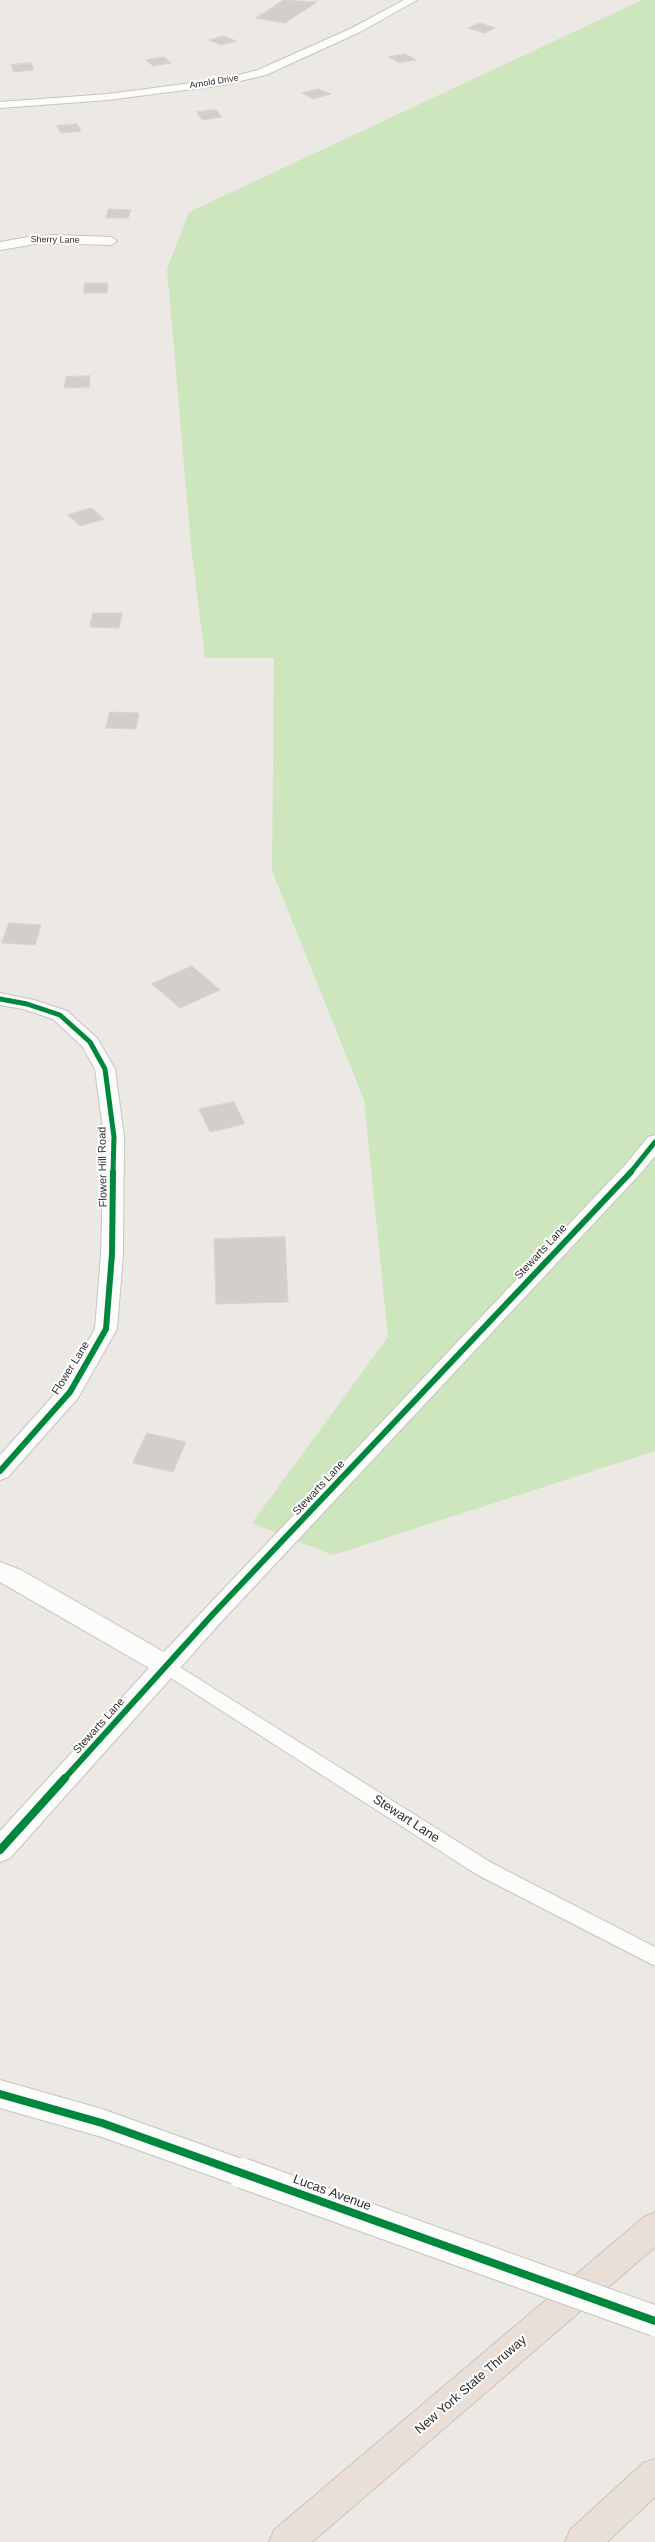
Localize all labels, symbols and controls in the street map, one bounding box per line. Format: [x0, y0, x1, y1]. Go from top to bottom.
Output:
street label: Arnold Drive [189, 73, 239, 91]
street label: Sherry Lane [30, 234, 80, 246]
street label: Flower Hill Road [96, 1127, 110, 1207]
street label: Stewarts Lane [512, 1222, 570, 1282]
street label: Flower Lane [49, 1339, 93, 1397]
street label: Stewarts Lane [290, 1458, 348, 1518]
street label: Stewarts Lane [71, 1695, 127, 1757]
street label: Stewart Lane [370, 1792, 442, 1846]
street label: Lucas Avenue [291, 2172, 373, 2214]
street label: New York State Thruway [412, 2332, 530, 2438]

